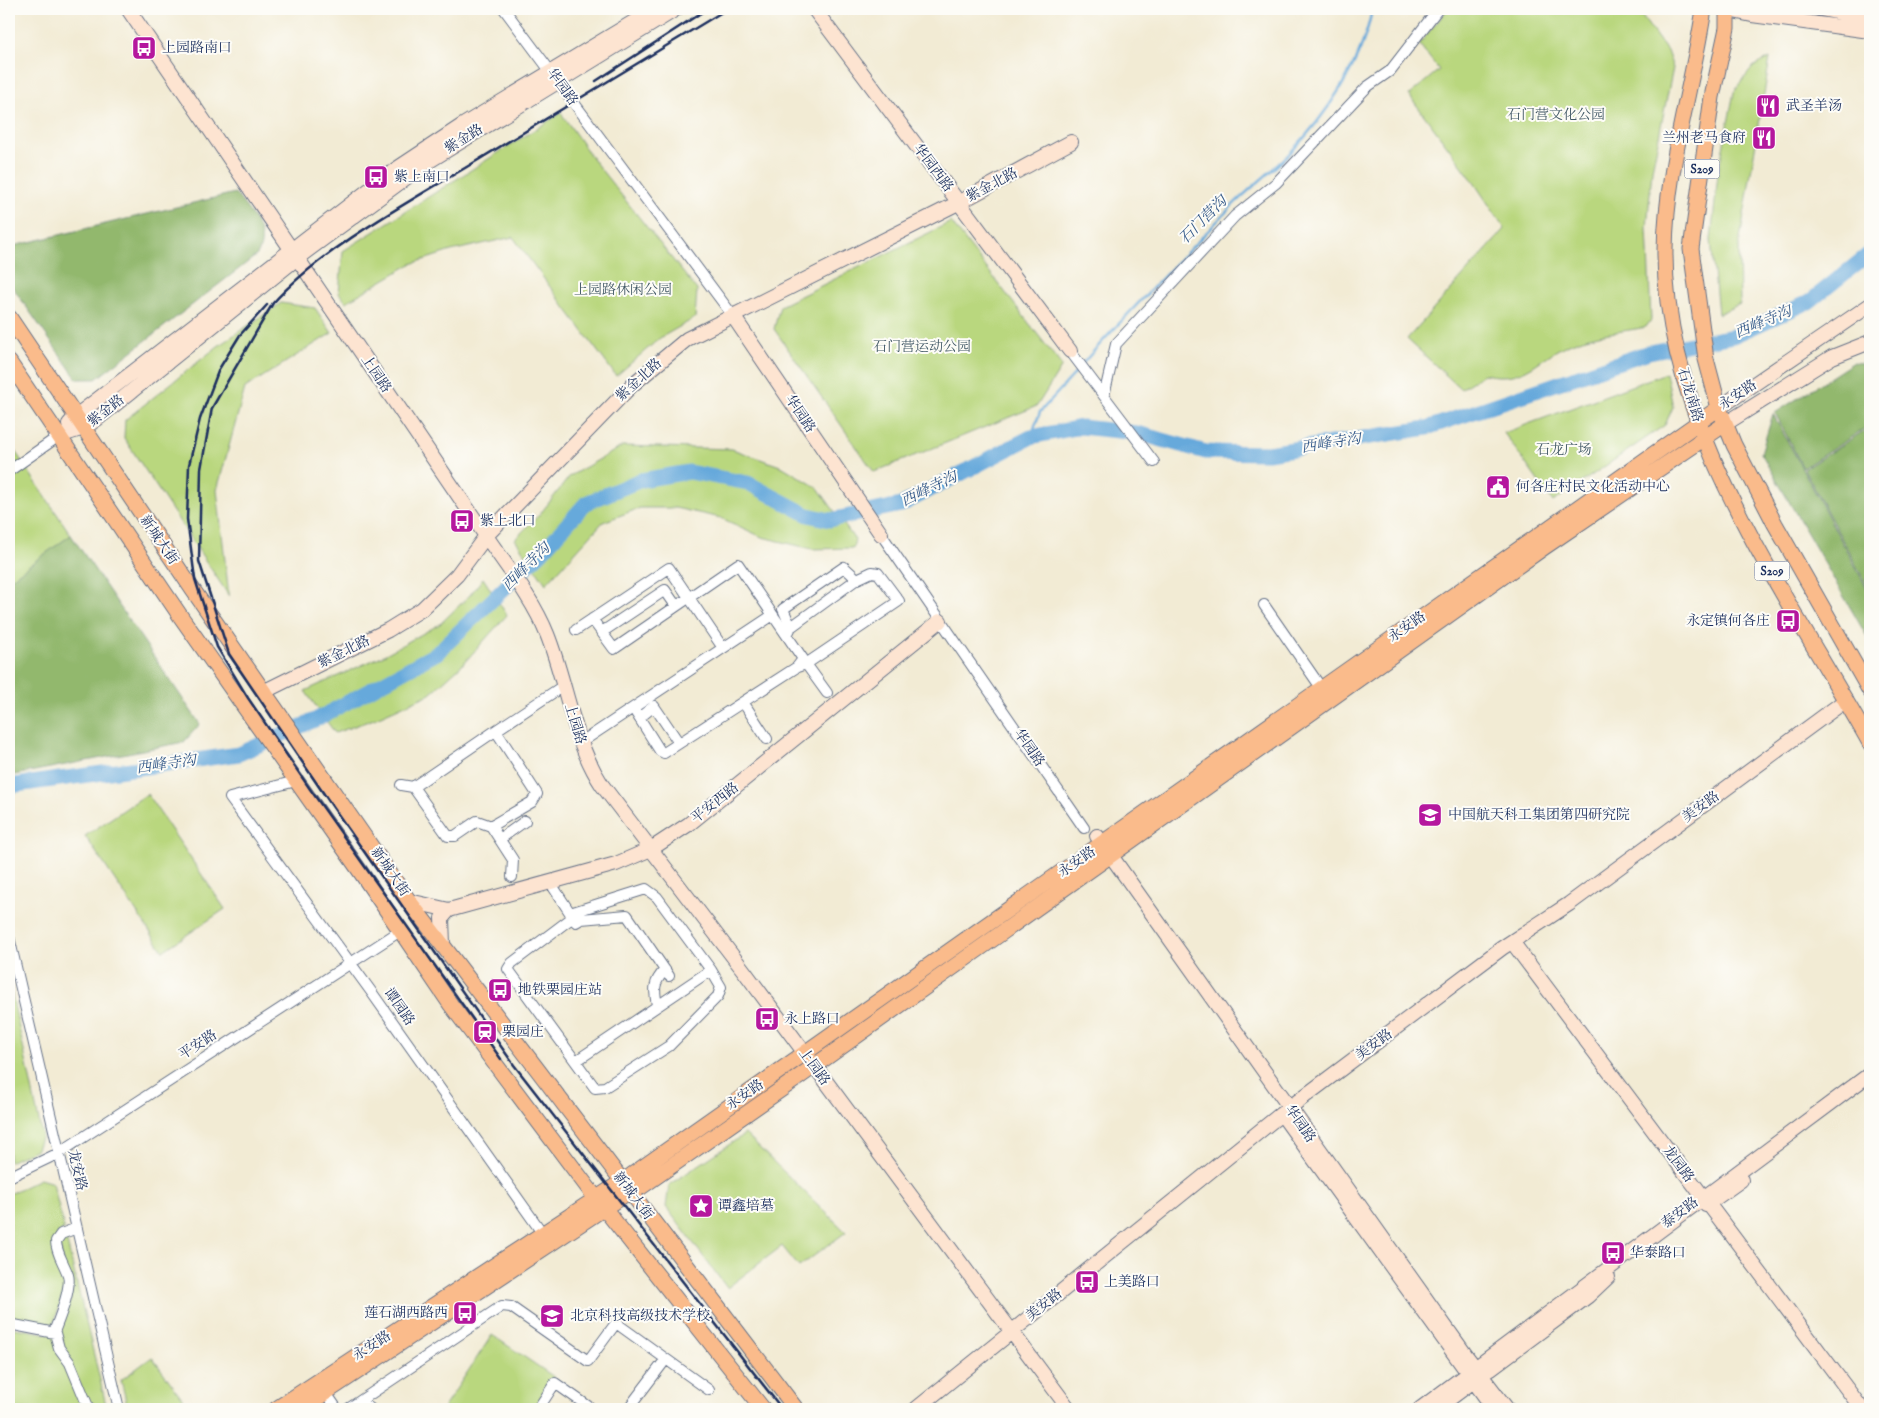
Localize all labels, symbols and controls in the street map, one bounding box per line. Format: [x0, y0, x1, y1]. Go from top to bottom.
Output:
bus stop icon: 上园路南口 [131, 35, 157, 61]
place label: 上园路南口 [162, 39, 232, 57]
street label: 华园路 [542, 65, 582, 109]
restaurant icon: 武圣羊汤 [1755, 93, 1781, 119]
place label: 武圣羊汤 [1786, 97, 1842, 115]
park label: 石门营文化公园 [1507, 106, 1605, 124]
street label: 紫金路 [441, 120, 487, 158]
restaurant icon: 兰州老马食府 [1751, 125, 1777, 151]
place label: 兰州老马食府 [1662, 129, 1746, 147]
street label: 华园西路 [909, 140, 957, 196]
road number: S209 [1684, 160, 1720, 178]
bus stop icon: 紫上南口 [363, 164, 389, 190]
street label: 紫金北路 [963, 164, 1021, 206]
place label: 紫上南口 [394, 168, 450, 186]
water label: 石门营沟 [1175, 191, 1232, 248]
park label: 上园路休闲公园 [574, 281, 672, 299]
water label: 西峰寺沟 [1732, 301, 1796, 342]
park label: 石门营运动公园 [873, 338, 971, 356]
street label: 上园路 [357, 352, 395, 396]
street label: 紫金北路 [612, 355, 666, 405]
street label: 石龙南路 [1673, 366, 1707, 424]
street label: 永安路 [1716, 376, 1760, 414]
street label: 紫金路 [84, 391, 128, 431]
street label: 华园路 [781, 392, 819, 436]
water label: 西峰寺沟 [1300, 429, 1364, 457]
park label: 石龙广场 [1536, 441, 1592, 459]
water label: 西峰寺沟 [898, 466, 962, 511]
public building icon: 何各庄村民文化活动中心 [1485, 474, 1511, 500]
place label: 何各庄村民文化活动中心 [1516, 478, 1670, 496]
bus stop icon: 紫上北口 [449, 508, 475, 534]
street label: 新城大街 [136, 512, 182, 568]
place label: 紫上北口 [480, 512, 536, 530]
water label: 西峰寺沟 [498, 538, 555, 595]
road number: S209 [1754, 562, 1790, 580]
street label: 永安路 [1385, 608, 1429, 646]
bus stop icon: 永定镇何各庄 [1775, 608, 1801, 634]
place label: 永定镇何各庄 [1686, 612, 1770, 630]
street label: 紫金北路 [315, 632, 373, 672]
street label: 上园路 [560, 701, 590, 747]
street label: 华园路 [1010, 726, 1048, 770]
water label: 西峰寺沟 [135, 750, 199, 778]
street label: 平安西路 [687, 779, 743, 827]
street label: 美安路 [1679, 787, 1723, 827]
school or university icon: 中国航天科工集团第四研究院 [1417, 802, 1443, 828]
place label: 中国航天科工集团第四研究院 [1448, 806, 1630, 824]
street label: 永安路 [1055, 843, 1099, 881]
street label: 新城大街 [367, 844, 413, 900]
bus stop icon: 地铁栗园庄站 [487, 977, 513, 1003]
place label: 地铁栗园庄站 [518, 981, 602, 999]
street label: 谭园路 [380, 985, 418, 1029]
bus stop icon: 永上路口 [754, 1006, 780, 1032]
place label: 永上路口 [784, 1010, 840, 1028]
station icon: 栗园庄 [472, 1019, 498, 1045]
place label: 栗园庄 [502, 1023, 544, 1041]
street label: 美安路 [1352, 1025, 1396, 1065]
street label: 平安路 [175, 1026, 221, 1064]
street label: 上园路 [794, 1045, 834, 1089]
street label: 永安路 [723, 1076, 767, 1114]
street label: 华园路 [1281, 1102, 1319, 1146]
street label: 龙园路 [1658, 1142, 1698, 1186]
street label: 龙安路 [64, 1148, 90, 1192]
street label: 新城大街 [609, 1168, 657, 1224]
place icon: 谭鑫培墓 [688, 1193, 714, 1219]
street label: 泰安路 [1658, 1193, 1702, 1233]
place label: 谭鑫培墓 [718, 1197, 774, 1215]
bus stop icon: 华泰路口 [1600, 1240, 1626, 1266]
place label: 华泰路口 [1630, 1244, 1686, 1262]
bus stop icon: 上美路口 [1074, 1269, 1100, 1295]
place label: 上美路口 [1104, 1273, 1160, 1291]
street label: 美安路 [1022, 1285, 1066, 1325]
bus stop icon: 莲石湖西路西 [452, 1300, 478, 1326]
school or university icon: 北京科技高级技术学校 [539, 1303, 565, 1329]
place label: 莲石湖西路西 [364, 1304, 448, 1322]
place label: 北京科技高级技术学校 [570, 1307, 710, 1325]
street label: 永安路 [349, 1327, 395, 1365]

